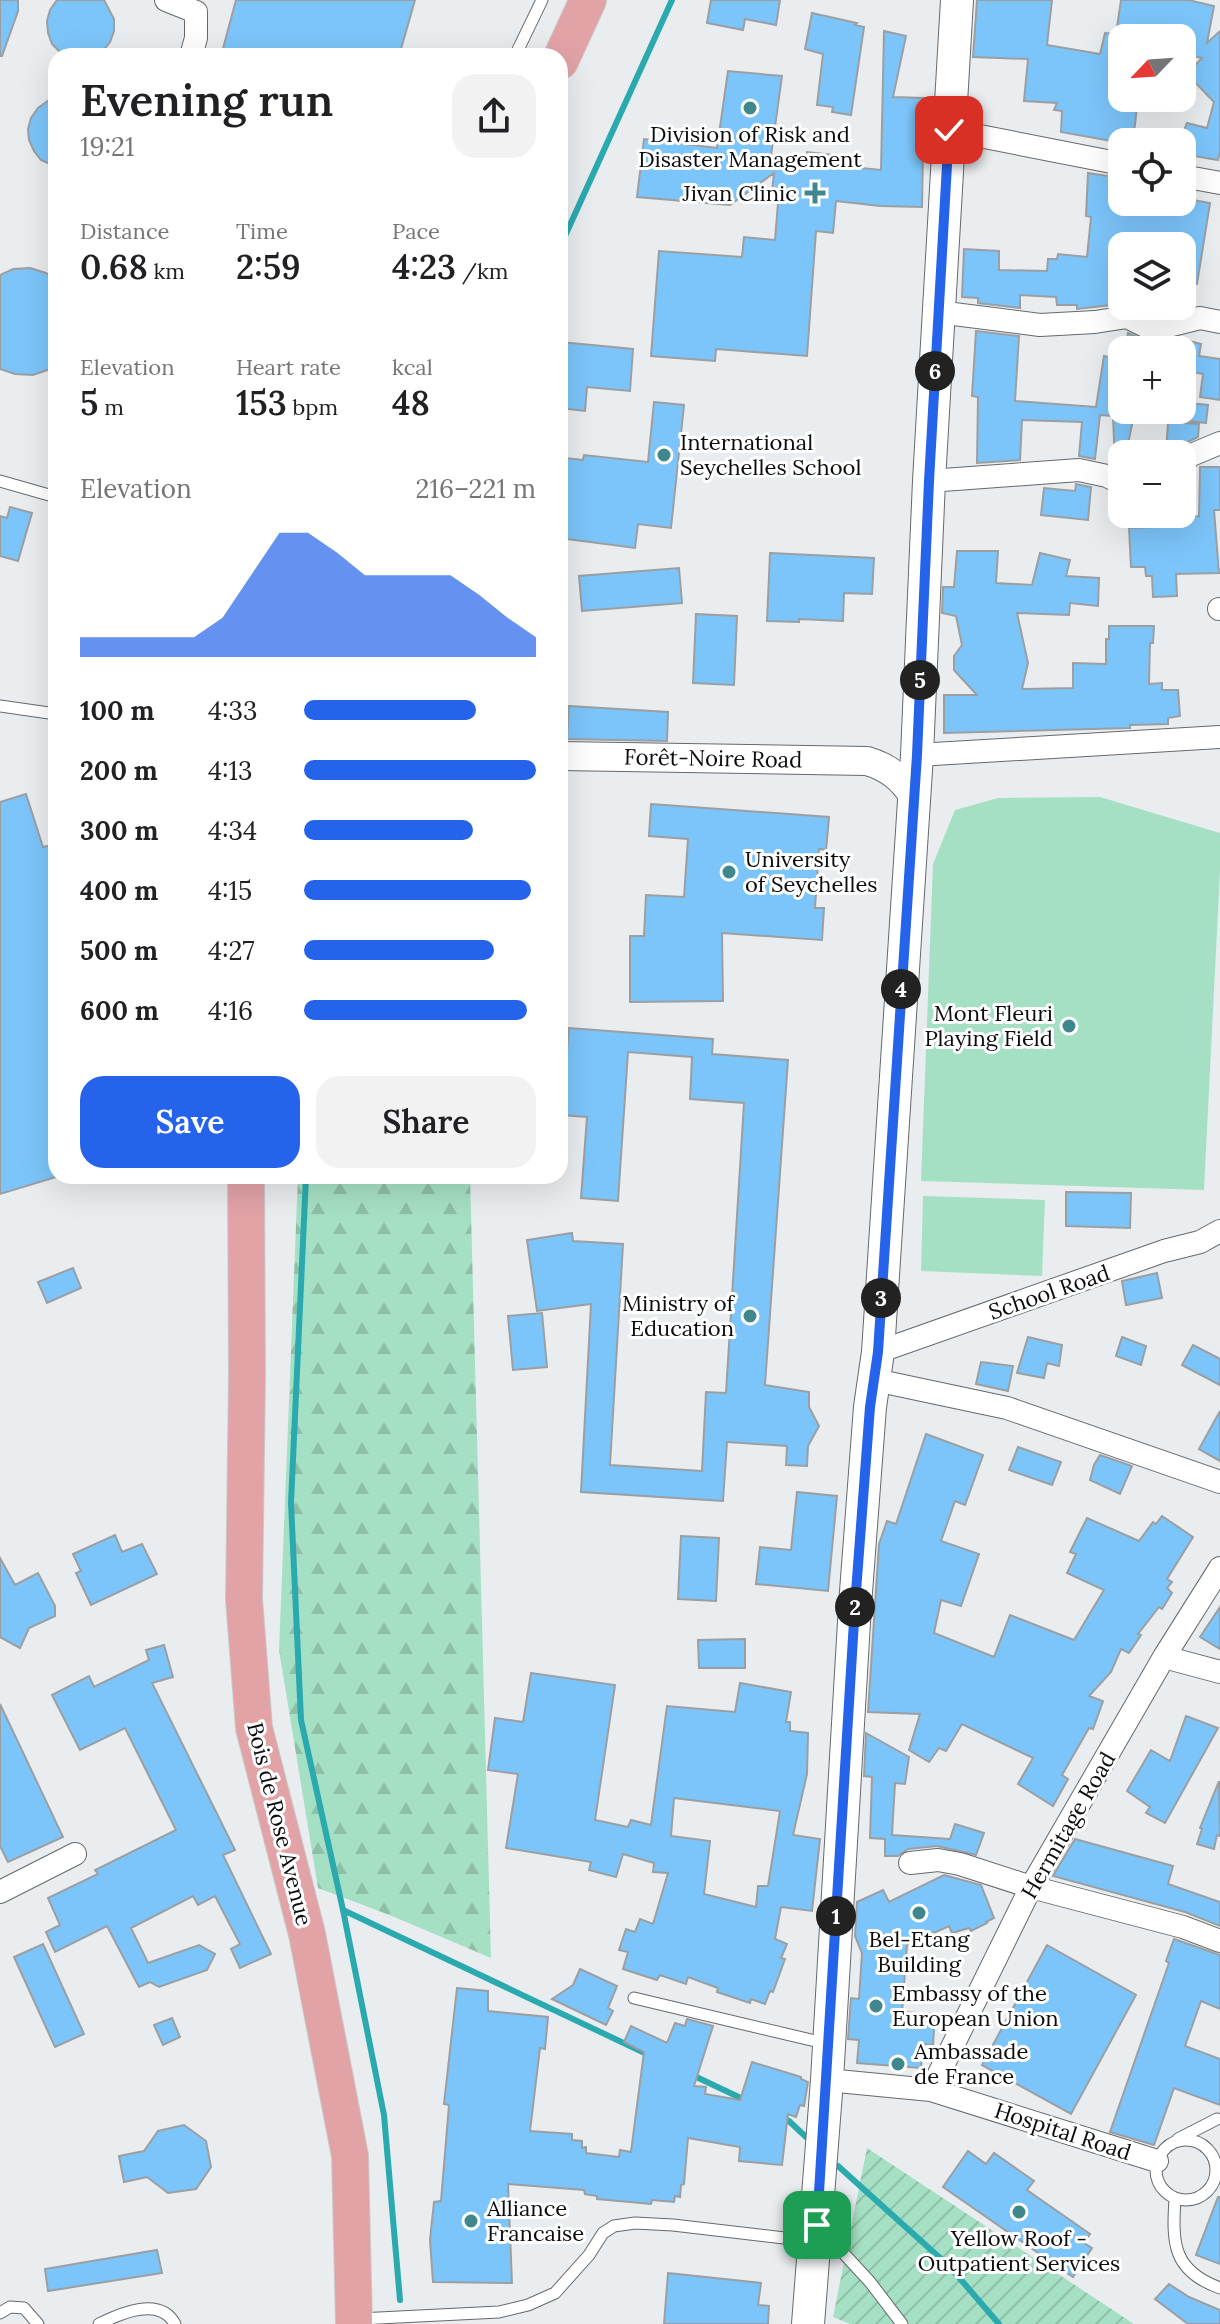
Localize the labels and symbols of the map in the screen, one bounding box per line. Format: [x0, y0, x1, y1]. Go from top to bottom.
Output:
north arrow [1108, 24, 1196, 112]
pin [915, 96, 983, 164]
marker: Division of Risk and Disaster Management [741, 99, 759, 117]
place label: Division of Risk and Disaster Management [638, 120, 862, 173]
place label: Jivan Clinic [681, 179, 797, 207]
marker: Jivan Clinic [804, 182, 826, 204]
pin: 6 [915, 351, 955, 391]
place label: International Seychelles School [680, 428, 861, 481]
marker: International Seychelles School [655, 446, 673, 464]
pin: 5 [900, 660, 940, 700]
street label: Forêt-Noire Road [624, 742, 802, 774]
place label: University of Seychelles [745, 845, 878, 898]
marker: University of Seychelles [720, 863, 738, 881]
pin: 4 [881, 969, 921, 1009]
place label: Mont Fleuri Playing Field [924, 999, 1053, 1052]
marker: Mont Fleuri Playing Field [1060, 1017, 1078, 1035]
street label: School Road [985, 1258, 1113, 1326]
pin: 3 [861, 1278, 901, 1318]
place label: Ministry of Education [622, 1289, 736, 1342]
marker: Ministry of Education [741, 1307, 759, 1325]
pin: 2 [835, 1587, 875, 1627]
street label: Bois de Rose Avenue [241, 1719, 319, 1929]
street label: Hermitage Road [1015, 1747, 1121, 1903]
pin: 1 [816, 1896, 856, 1936]
marker: Bel-Etang Building [910, 1904, 928, 1922]
place label: Bel-Etang Building [869, 1925, 970, 1978]
place label: Embassy of the European Union [892, 1979, 1059, 2032]
marker: Embassy of the European Union [867, 1997, 885, 2015]
place label: Ambassade de France [913, 2037, 1028, 2090]
marker: Ambassade de France [889, 2055, 907, 2073]
street label: Hospital Road [991, 2096, 1135, 2166]
pin [783, 2191, 851, 2259]
place label: Alliance Francaise [486, 2194, 584, 2247]
marker: Yellow Roof - Outpatient Services [1010, 2203, 1028, 2221]
marker: Alliance Francaise [462, 2212, 480, 2230]
place label: Yellow Roof - Outpatient Services [918, 2224, 1120, 2277]

